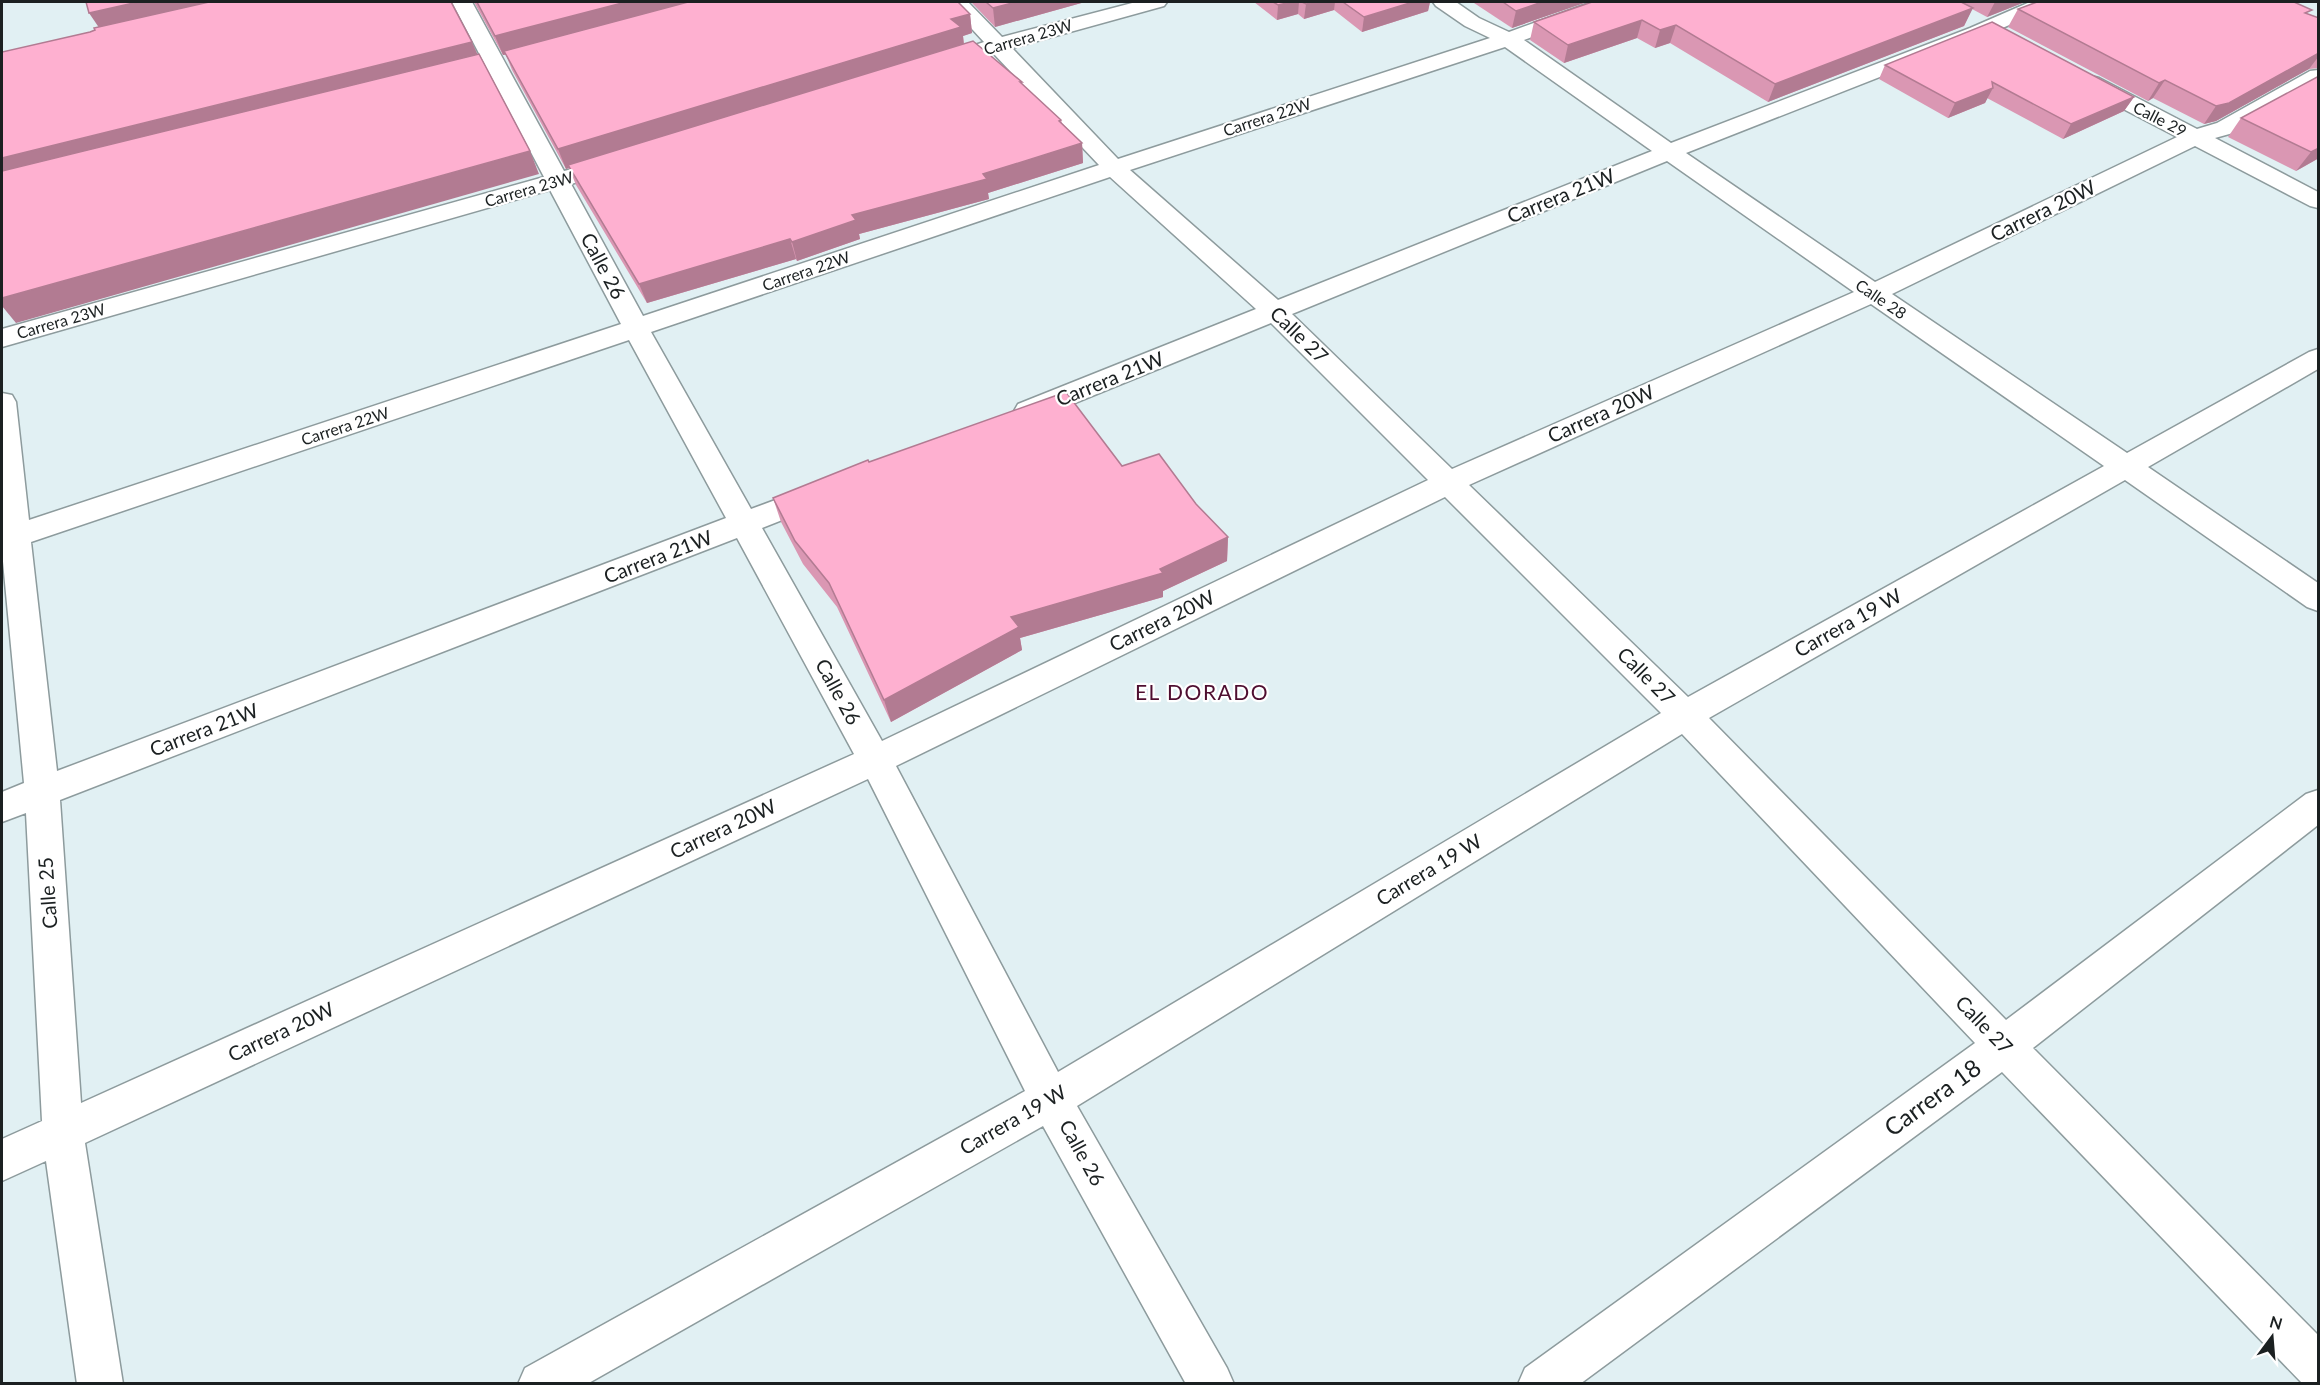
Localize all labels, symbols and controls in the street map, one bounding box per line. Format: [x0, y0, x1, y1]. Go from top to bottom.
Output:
street label: Carrera 23W [981, 15, 1075, 58]
street label: Carrera 22W [1221, 93, 1314, 140]
street label: Calle 29 [2130, 97, 2190, 140]
street label: Carrera 21W [1503, 162, 1618, 228]
street label: Carrera 23W [482, 167, 576, 210]
street label: Carrera 20W [1986, 174, 2099, 246]
street label: Calle 26 [576, 228, 631, 303]
street label: Carrera 22W [760, 247, 852, 294]
street label: Calle 28 [1852, 275, 1910, 322]
street label: Carrera 23W [14, 299, 108, 342]
street label: Calle 27 [1266, 301, 1334, 368]
street label: Carrera 21W [1052, 345, 1167, 411]
street label: Carrera 20W [1544, 379, 1658, 447]
street label: Carrera 22W [299, 402, 392, 449]
street label: Carrera 21W [600, 524, 715, 588]
street label: Carrera 19 W [1790, 583, 1906, 661]
street label: Carrera 20W [1105, 584, 1218, 656]
street label: Calle 27 [1613, 641, 1681, 709]
street label: Calle 26 [811, 654, 867, 729]
district label: EL DORADO [1135, 679, 1269, 704]
street label: Carrera 21W [146, 697, 261, 761]
street label: Carrera 20W [666, 793, 780, 863]
street label: Carrera 19 W [1371, 828, 1486, 910]
street label: Calle 25 [33, 857, 61, 930]
street label: Calle 27 [1951, 990, 2018, 1058]
street label: Carrera 20W [224, 996, 338, 1066]
street label: Carrera 18 [1878, 1052, 1986, 1141]
street label: Carrera 19 W [955, 1079, 1070, 1159]
street label: Calle 26 [1055, 1115, 1111, 1190]
north arrow [2242, 1307, 2302, 1367]
text: N [2268, 1311, 2285, 1333]

